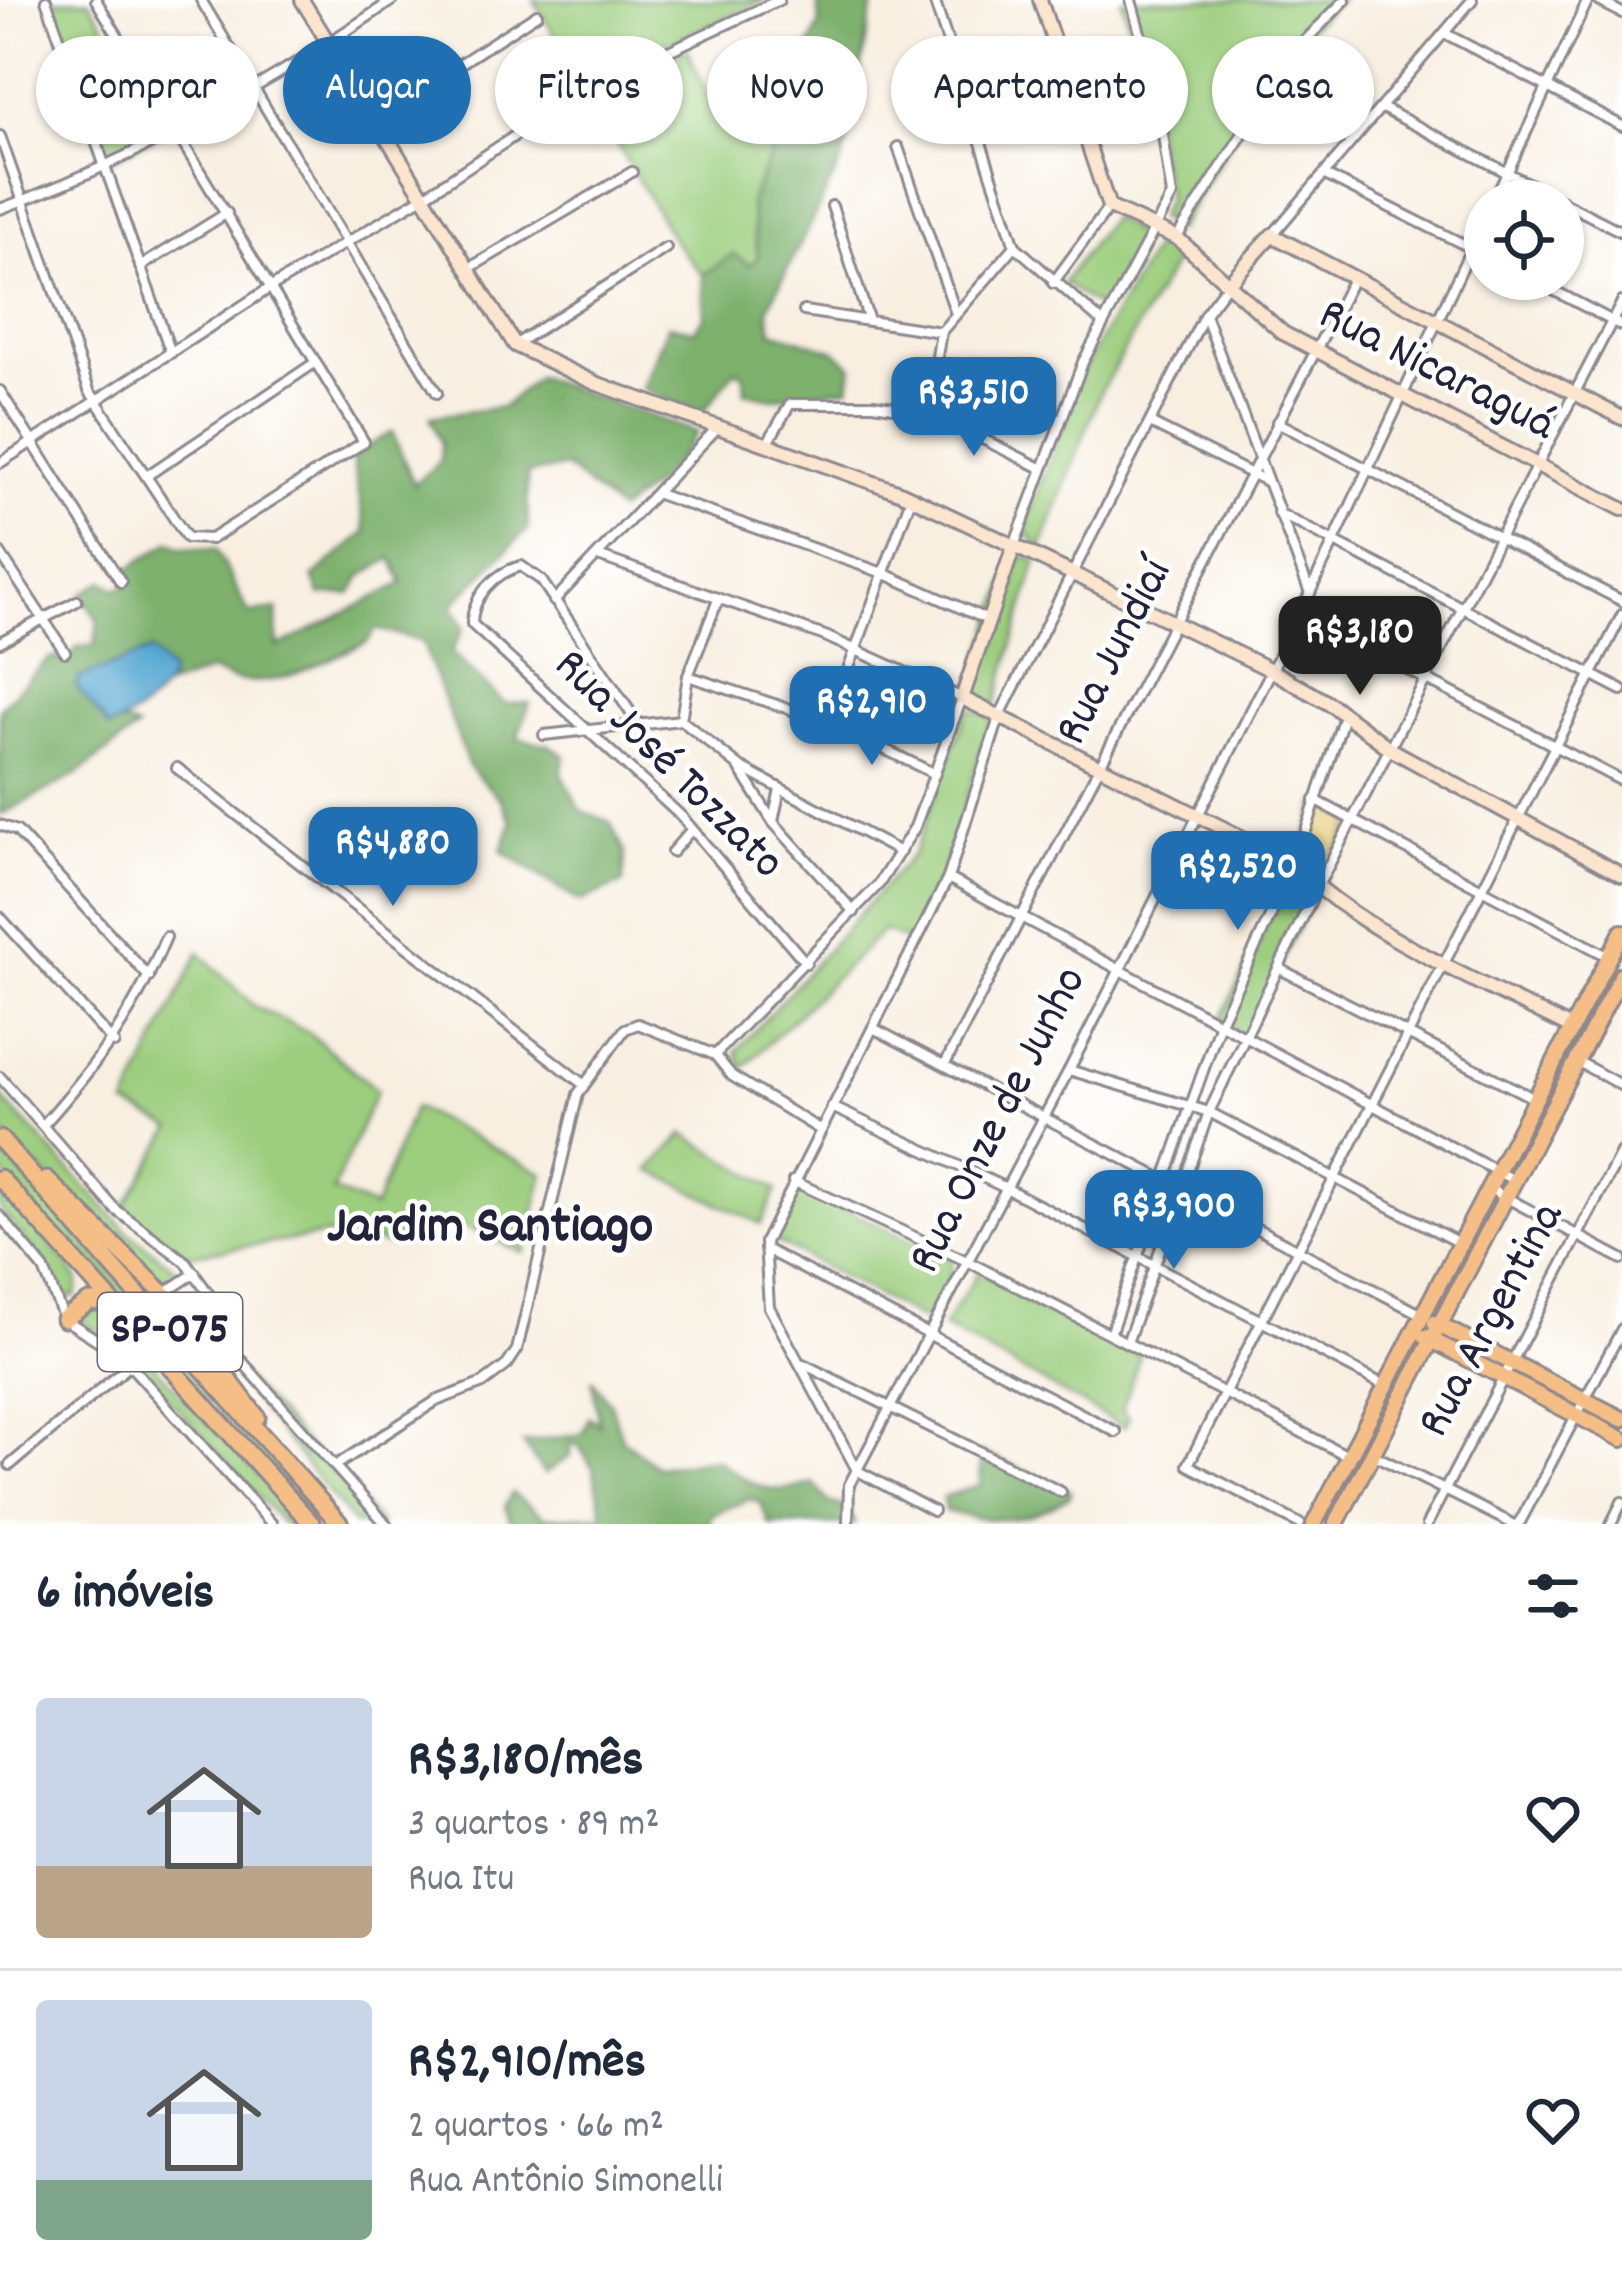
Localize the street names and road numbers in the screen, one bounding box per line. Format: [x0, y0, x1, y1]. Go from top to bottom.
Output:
street label: Rua Nicaraguá [1305, 283, 1567, 461]
street label: Rua Jundiaí [1040, 545, 1194, 758]
street label: Rua José Tozzato [536, 635, 798, 897]
street label: Rua Onze de Junho [893, 956, 1107, 1286]
street label: Rua Argentina [1402, 1190, 1585, 1451]
road number: SP-075 [98, 1293, 242, 1371]

